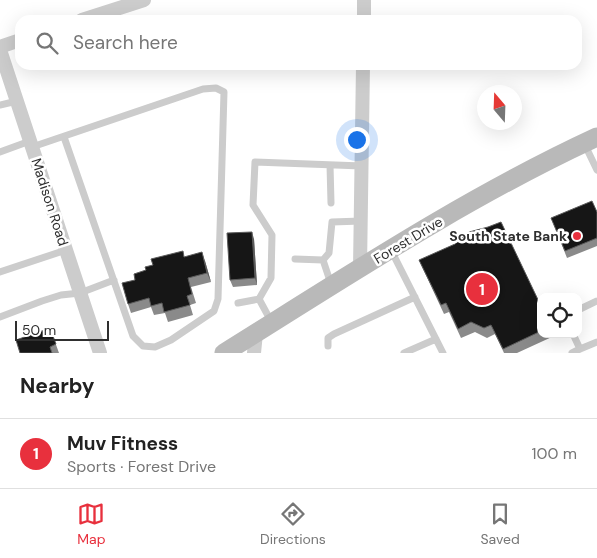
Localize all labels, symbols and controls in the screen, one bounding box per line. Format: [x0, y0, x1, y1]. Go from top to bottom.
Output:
search box [15, 15, 582, 70]
icon: search [33, 29, 61, 57]
text: Search here [73, 30, 178, 55]
north arrow [477, 85, 522, 130]
your location [344, 127, 370, 153]
street label: Madison Road [27, 156, 73, 248]
street label: Forest Drive [370, 212, 446, 268]
place label: South State Bank [449, 227, 567, 245]
marker: South State Bank [571, 230, 583, 242]
pin: 1 [466, 270, 498, 308]
map controls [537, 293, 582, 338]
button: locate [537, 293, 582, 338]
scale bar [15, 318, 109, 341]
text: 50 m [22, 321, 56, 339]
text: Nearby [20, 372, 94, 400]
text: Muv Fitness [67, 431, 178, 456]
text: 1 [33, 443, 39, 464]
text: 100 m [532, 443, 577, 464]
text: Sports · Forest Drive [67, 456, 216, 477]
tab: Map [77, 500, 105, 548]
tab: Directions [260, 500, 326, 548]
tab: Saved [480, 500, 520, 548]

